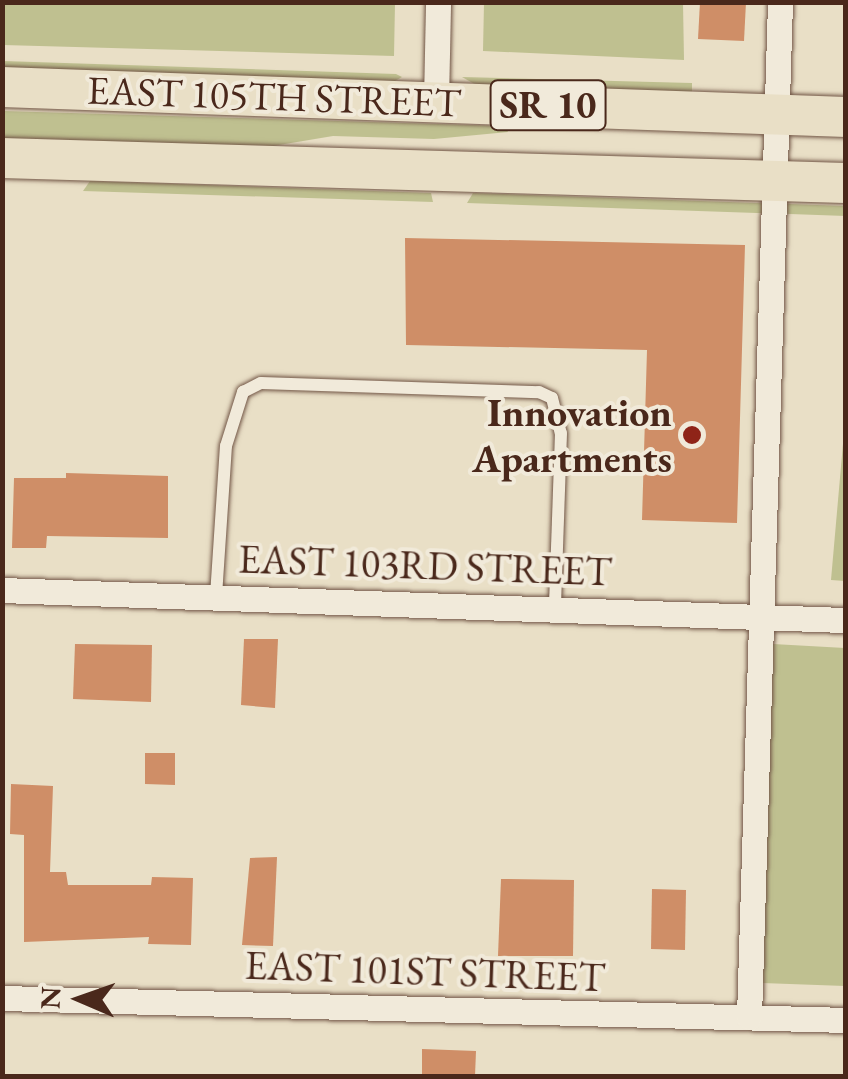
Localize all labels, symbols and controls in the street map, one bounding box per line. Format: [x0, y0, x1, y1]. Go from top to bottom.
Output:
street label: EAST 105TH STREET [86, 65, 462, 127]
road number: SR 10 [488, 72, 608, 138]
place label: Innovation Apartments [472, 388, 672, 482]
marker: Innovation Apartments [681, 424, 703, 446]
street label: EAST 103RD STREET [237, 534, 613, 596]
street label: EAST 101ST STREET [244, 941, 606, 1001]
north arrow [30, 949, 130, 1049]
text: N [32, 986, 68, 1010]

